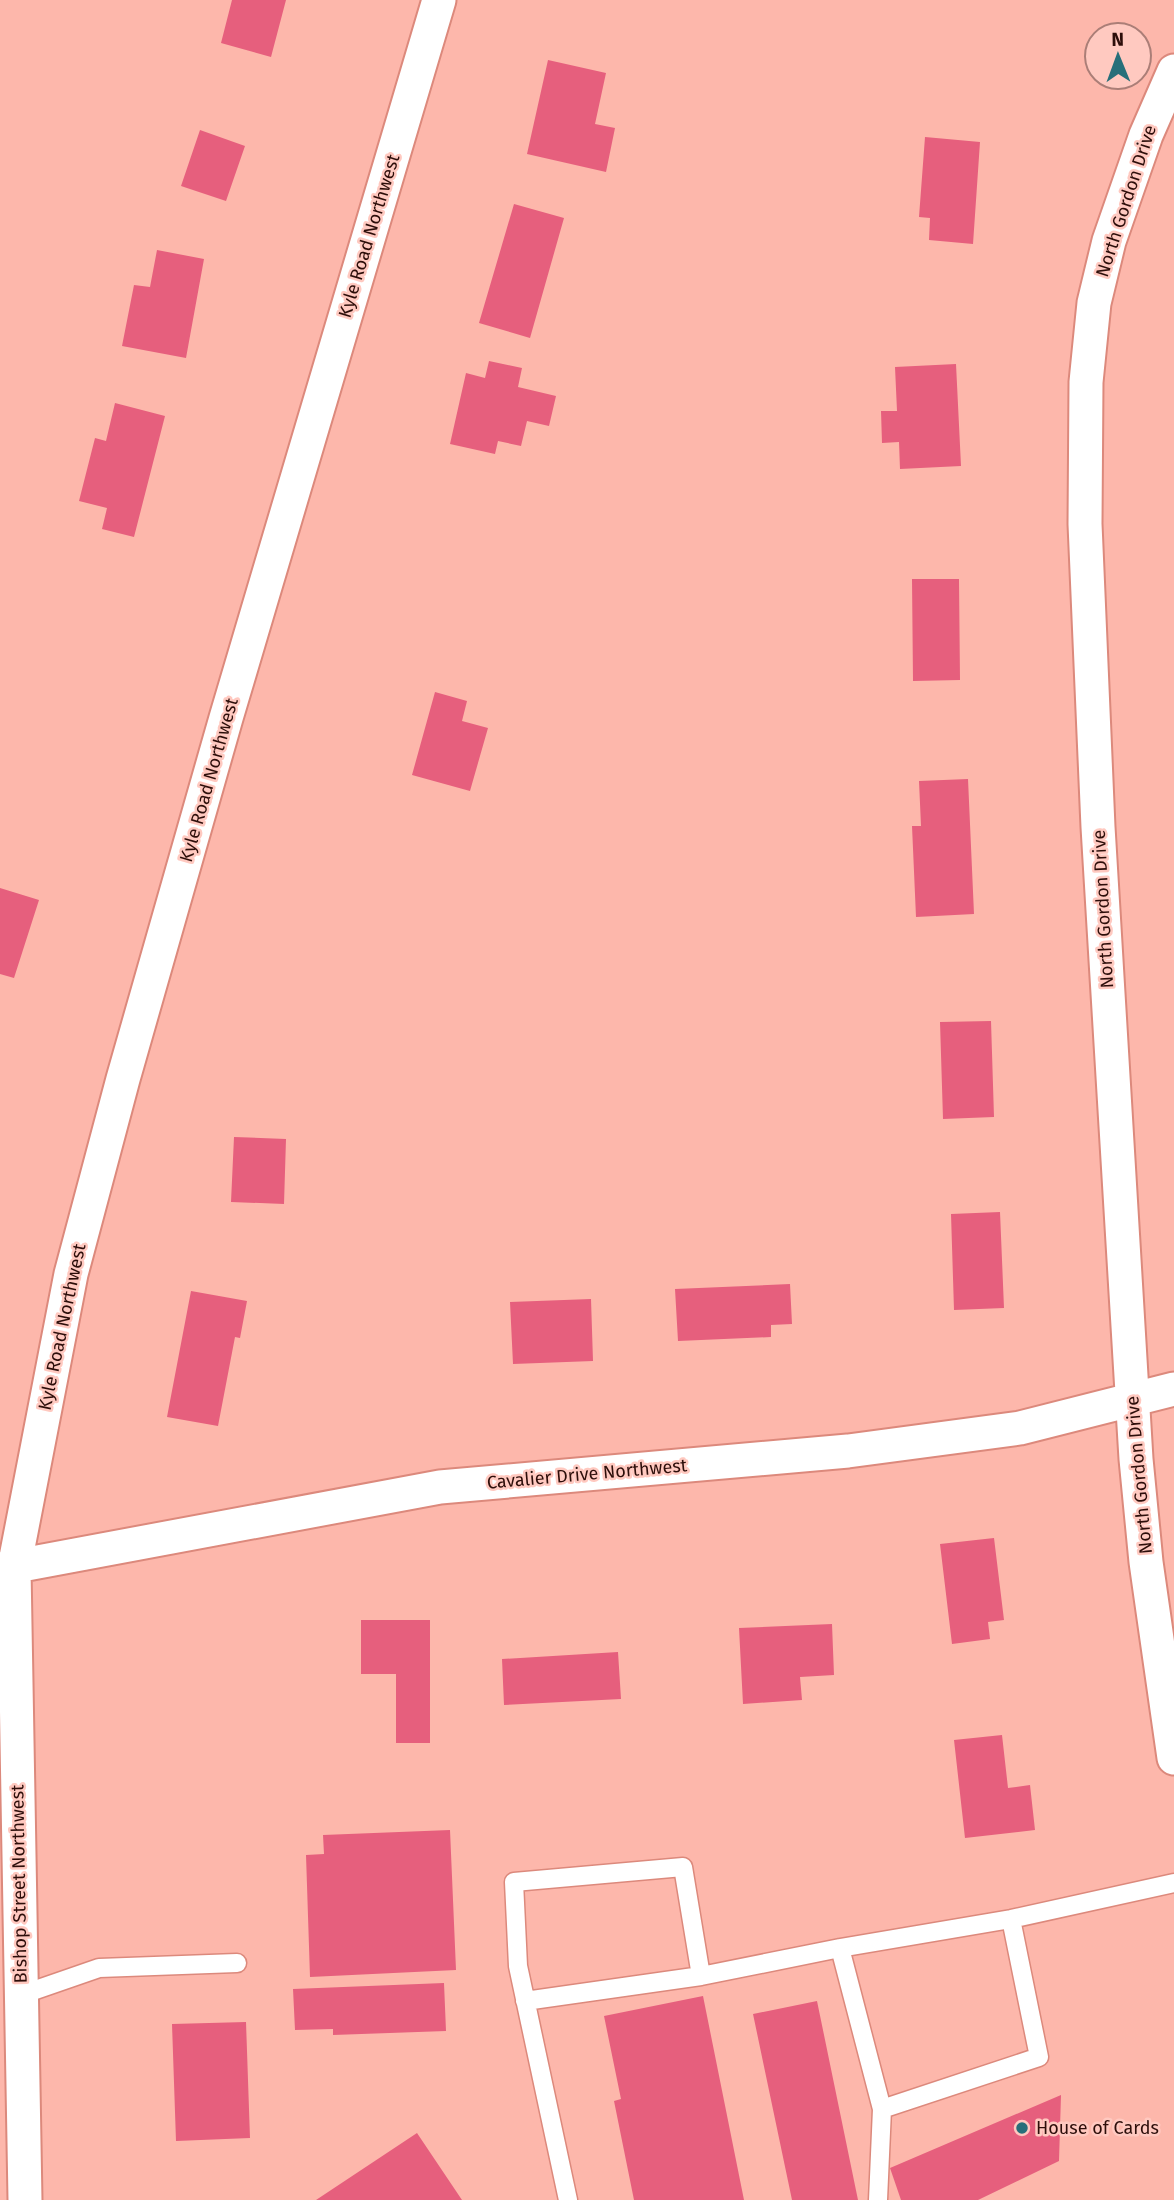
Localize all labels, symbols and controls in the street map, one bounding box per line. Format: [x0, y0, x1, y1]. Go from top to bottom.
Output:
north arrow [1083, 21, 1153, 91]
text: N [1111, 28, 1124, 51]
street label: North Gordon Drive [1091, 122, 1161, 280]
street label: Kyle Road Northwest [334, 151, 404, 320]
street label: Kyle Road Northwest [175, 695, 243, 865]
street label: North Gordon Drive [1088, 829, 1118, 989]
street label: Kyle Road Northwest [34, 1241, 91, 1412]
street label: North Gordon Drive [1121, 1395, 1157, 1555]
street label: Cavalier Drive Northwest [486, 1454, 689, 1494]
street label: Bishop Street Northwest [6, 1784, 32, 1984]
place label: House of Cards [1036, 2117, 1159, 2139]
marker: House of Cards [1014, 2120, 1030, 2136]

